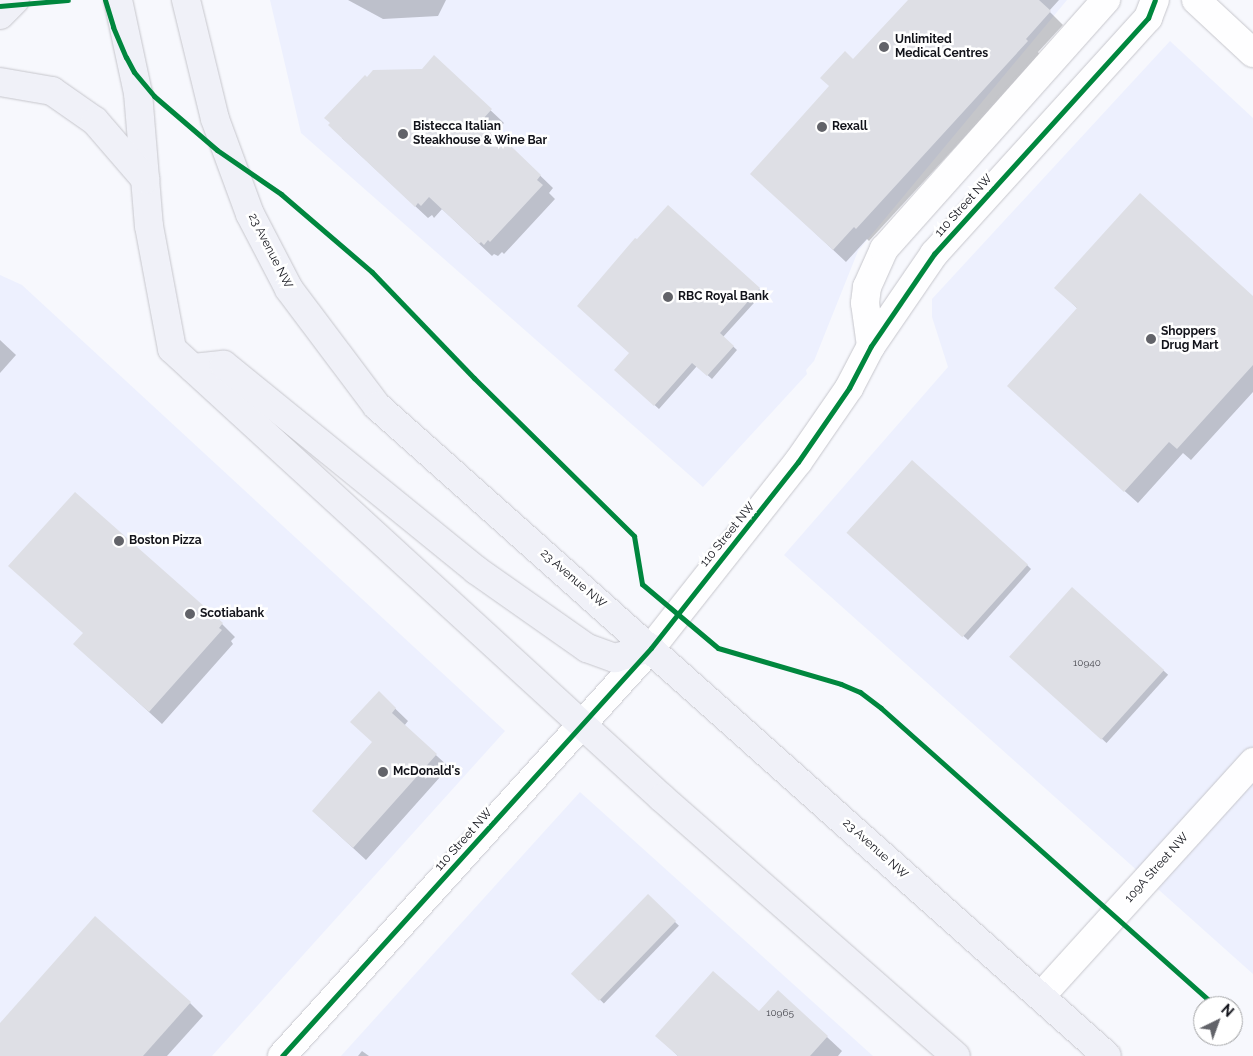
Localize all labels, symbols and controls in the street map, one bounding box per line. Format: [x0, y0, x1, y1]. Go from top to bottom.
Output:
place label: Unlimited Medical Centres [895, 33, 988, 61]
marker: Unlimited Medical Centres [877, 40, 891, 54]
place label: Bistecca Italian Steakhouse & Wine Bar [413, 120, 548, 148]
place label: Rexall [832, 120, 868, 134]
marker: Rexall [816, 121, 828, 133]
marker: Bistecca Italian Steakhouse & Wine Bar [397, 128, 409, 140]
street label: 110 Street NW [932, 172, 996, 240]
street label: 23 Avenue NW [245, 211, 295, 291]
place label: RBC Royal Bank [678, 290, 769, 304]
marker: RBC Royal Bank [662, 291, 674, 303]
place label: Shoppers Drug Mart [1161, 325, 1219, 353]
marker: Shoppers Drug Mart [1145, 333, 1157, 345]
street label: 110 Street NW [698, 500, 758, 570]
place label: Boston Pizza [129, 534, 202, 548]
marker: Boston Pizza [113, 535, 125, 547]
street label: 23 Avenue NW [537, 546, 609, 612]
place label: Scotiabank [200, 607, 264, 621]
marker: Scotiabank [184, 608, 196, 620]
house number: 10940 [1073, 657, 1101, 669]
place label: McDonald's [393, 765, 460, 779]
marker: McDonald's [377, 766, 389, 778]
street label: 110 Street NW [432, 806, 496, 874]
street label: 23 Avenue NW [839, 816, 911, 882]
street label: 109A Street NW [1122, 830, 1192, 906]
north arrow [1193, 996, 1243, 1046]
text: N [1218, 1001, 1237, 1020]
house number: 10965 [766, 1007, 794, 1019]

